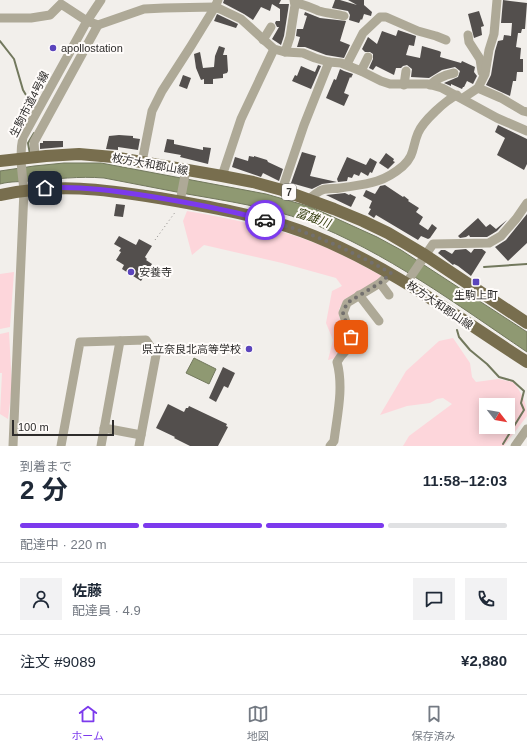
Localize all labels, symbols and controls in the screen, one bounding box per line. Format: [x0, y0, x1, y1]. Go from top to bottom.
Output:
place label: apollostation [61, 42, 123, 54]
marker: apollostation [48, 43, 58, 53]
street label: 生駒市道4号線 [7, 69, 51, 139]
street label: 枚方大和郡山線 [111, 151, 189, 177]
pin [28, 171, 62, 205]
icon: home [34, 177, 56, 199]
road number: 7 [282, 184, 296, 200]
courier [245, 200, 285, 240]
water label: 富雄川 [294, 206, 334, 231]
icon: car [254, 209, 276, 231]
place label: 安養寺 [139, 266, 172, 278]
marker: 安養寺 [126, 267, 136, 277]
marker: 生駒上町 [471, 277, 481, 287]
street label: 枚方大和郡山線 [405, 278, 475, 332]
place label: 生駒上町 [454, 289, 498, 301]
pin [334, 320, 368, 354]
icon: bag [340, 326, 362, 348]
place label: 県立奈良北高等学校 [142, 343, 241, 355]
marker: 県立奈良北高等学校 [244, 344, 254, 354]
north arrow [479, 398, 515, 434]
map controls [479, 398, 515, 434]
scale bar [12, 418, 114, 437]
text: 100 m [18, 421, 49, 433]
text: 到着まで [20, 459, 72, 474]
text: 11:58–12:03 [423, 472, 507, 489]
text: 2 分 [20, 475, 68, 505]
text: 配達中 · 220 m [20, 537, 107, 552]
button: person [20, 578, 62, 620]
button: chat [413, 578, 455, 620]
button: phone [465, 578, 507, 620]
text: 佐藤 [72, 582, 102, 599]
text: 配達員 · 4.9 [72, 603, 141, 618]
text: ¥2,880 [461, 652, 507, 669]
text: 注文 #9089 [20, 653, 96, 670]
tab: ホーム [71, 703, 104, 743]
tab: 地図 [247, 703, 269, 743]
tab: 保存済み [412, 703, 456, 743]

